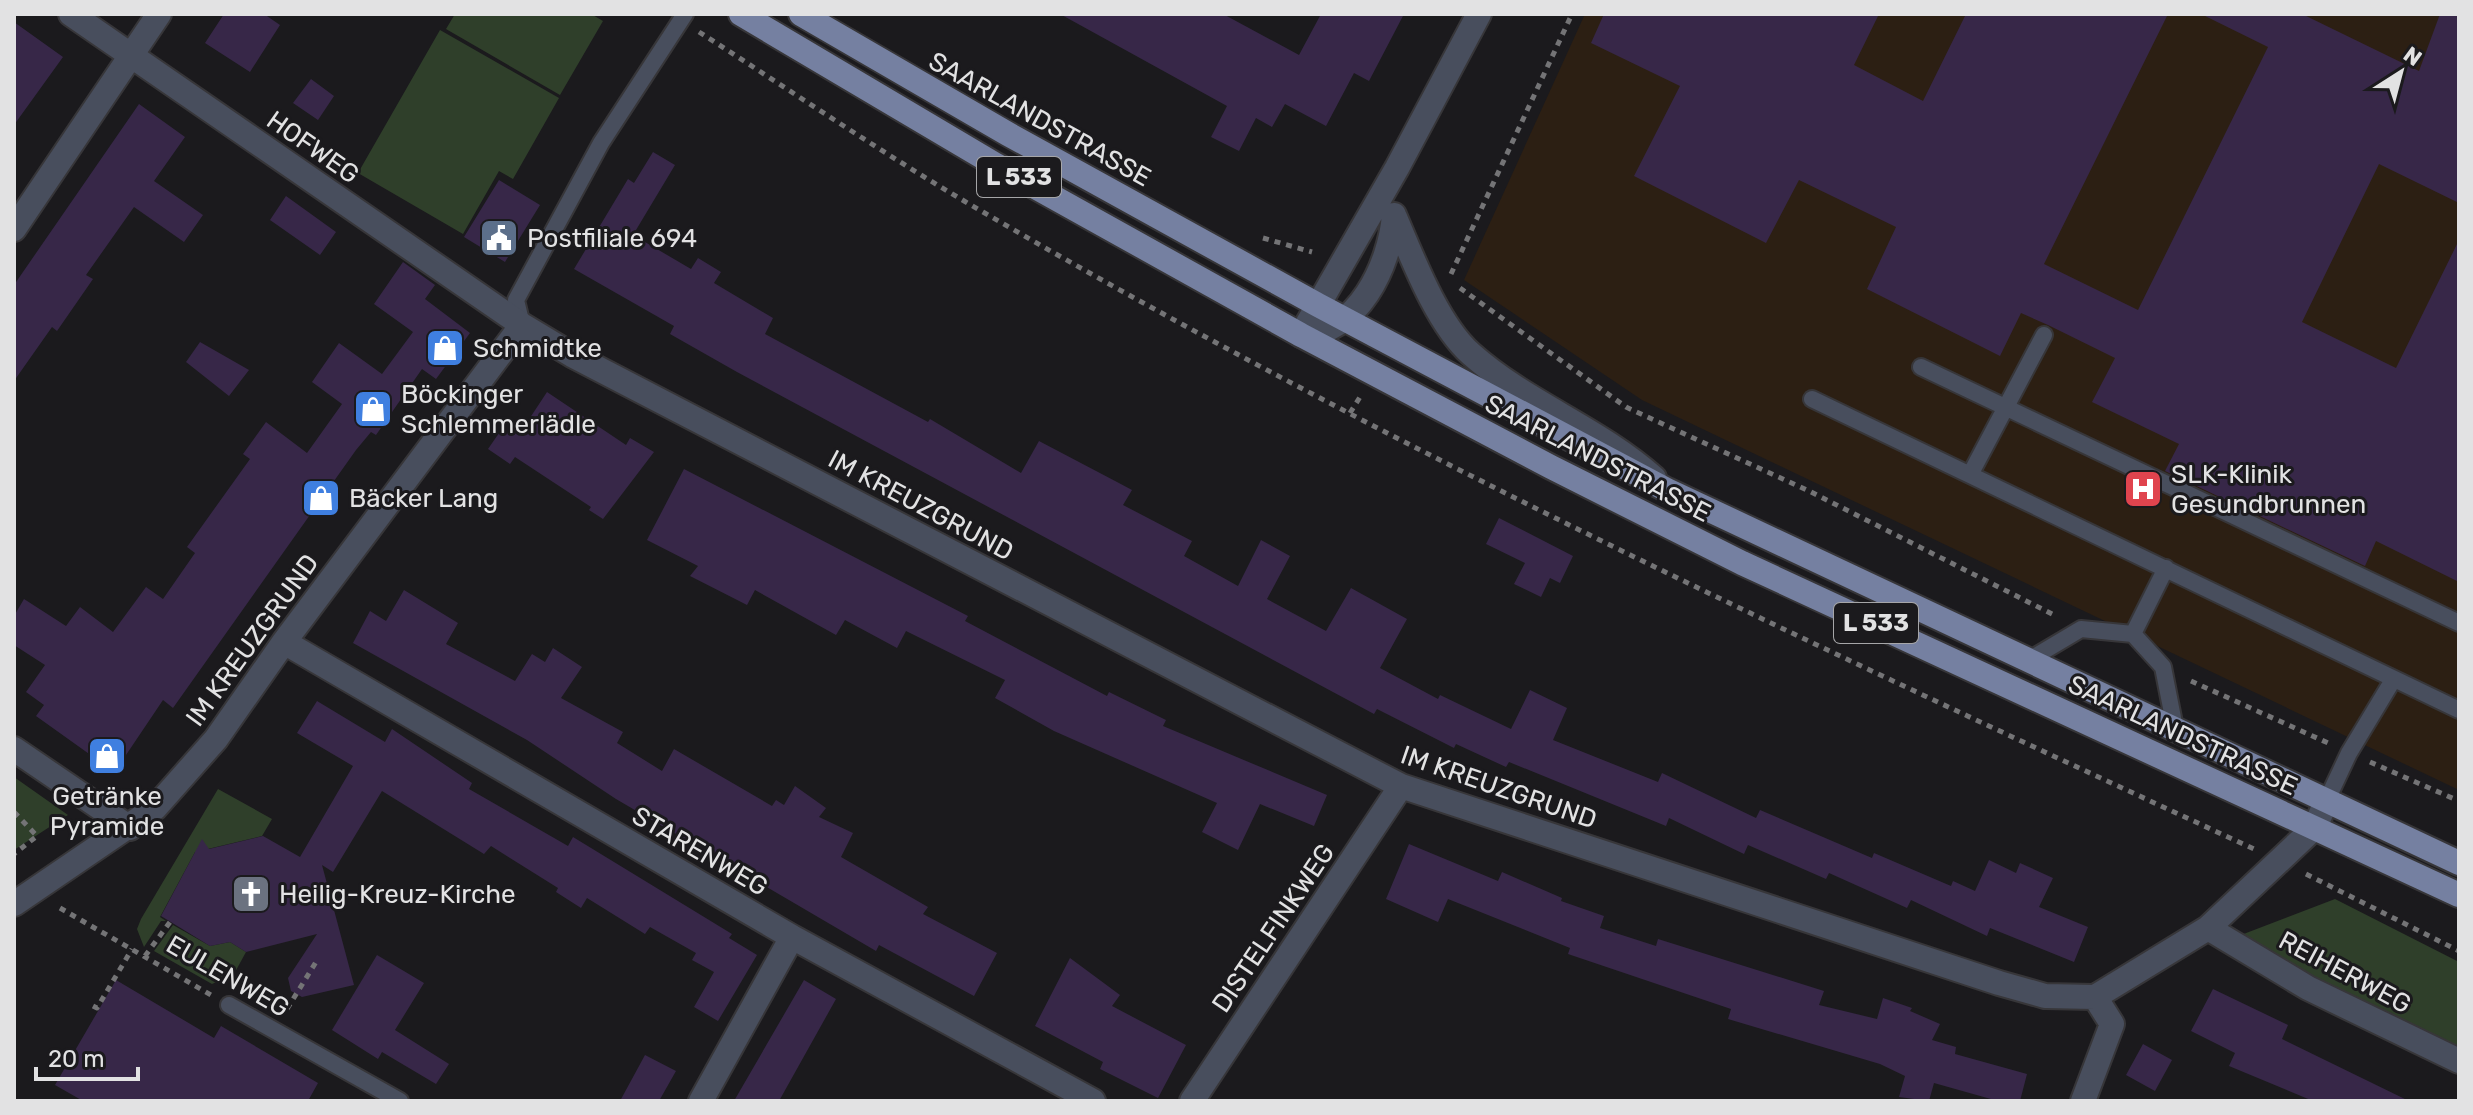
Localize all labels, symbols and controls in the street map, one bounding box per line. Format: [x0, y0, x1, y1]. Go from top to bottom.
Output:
north arrow [2361, 32, 2441, 112]
text: N [2398, 41, 2427, 72]
street label: SAARLANDSTRASSE [923, 45, 1156, 193]
street label: HOFWEG [261, 104, 365, 190]
road number: L 533 [977, 157, 1061, 197]
public building icon: Postfiliale 694 [478, 217, 520, 259]
place label: Postfiliale 694 [527, 223, 697, 254]
shop icon: Schmidtke [424, 327, 466, 369]
place label: Schmidtke [473, 333, 602, 364]
place label: Böckinger Schlemmerlädle [401, 379, 596, 440]
shop icon: Böckinger Schlemmerlädle [352, 388, 394, 430]
street label: SAARLANDSTRASSE [1480, 388, 1716, 529]
street label: IM KREUZGRUND [823, 444, 1019, 567]
place label: SLK-Klinik Gesundbrunnen [2171, 459, 2366, 520]
hospital icon: SLK-Klinik Gesundbrunnen [2122, 468, 2164, 510]
shop icon: Bäcker Lang [300, 477, 342, 519]
place label: Bäcker Lang [349, 483, 498, 514]
street label: IM KREUZGRUND [180, 548, 325, 732]
road number: L 533 [1834, 603, 1918, 643]
street label: SAARLANDSTRASSE [2063, 669, 2302, 802]
shop icon: Getränke Pyramide [86, 735, 128, 777]
street label: IM KREUZGRUND [1397, 739, 1601, 836]
place label: Getränke Pyramide [50, 781, 164, 842]
street label: STARENWEG [626, 800, 773, 903]
street label: DISTELFINKWEG [1206, 838, 1341, 1018]
church icon: Heilig-Kreuz-Kirche [230, 873, 272, 915]
place label: Heilig-Kreuz-Kirche [279, 879, 516, 910]
street label: REIHERWEG [2273, 925, 2416, 1020]
street label: EULENWEG [161, 929, 295, 1024]
scale bar [36, 1031, 138, 1081]
text: 20 m [48, 1045, 105, 1073]

